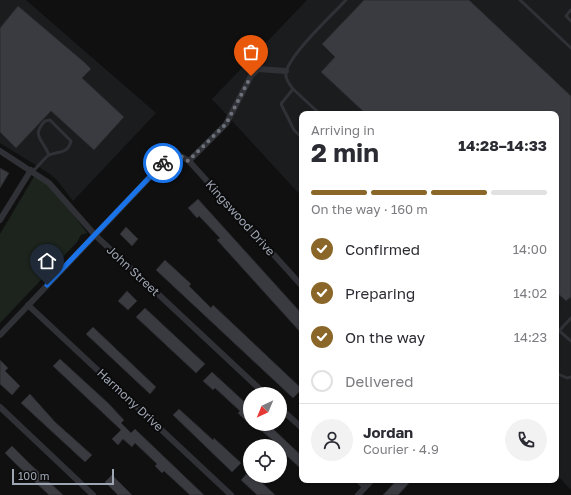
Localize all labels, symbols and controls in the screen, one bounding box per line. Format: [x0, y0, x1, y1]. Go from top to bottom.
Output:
pin [234, 35, 268, 76]
icon: bag [240, 41, 262, 63]
text: Arriving in [311, 122, 375, 138]
text: 14:28–14:33 [458, 136, 547, 154]
text: 2 min [311, 137, 379, 168]
courier [143, 143, 183, 183]
icon: bike [152, 152, 174, 174]
street label: Kingswood Drive [202, 177, 278, 259]
text: On the way · 160 m [311, 201, 428, 217]
icon: check [311, 238, 333, 260]
text: Confirmed [345, 240, 420, 258]
text: 14:00 [513, 241, 547, 257]
street label: John Street [104, 242, 163, 299]
pin [30, 244, 64, 285]
icon: home [36, 250, 58, 272]
icon: check [311, 282, 333, 304]
text: Preparing [345, 284, 415, 302]
text: 14:02 [513, 285, 547, 301]
icon: check [311, 326, 333, 348]
text: On the way [345, 328, 425, 346]
text: 14:23 [514, 329, 547, 345]
street label: Harmony Drive [94, 365, 167, 434]
text: Delivered [345, 372, 413, 390]
north arrow [243, 387, 287, 431]
map controls [243, 387, 287, 483]
button: person [311, 419, 353, 461]
button: phone [505, 419, 547, 461]
text: Jordan [363, 423, 413, 441]
button: locate [243, 439, 287, 483]
text: Courier · 4.9 [363, 441, 439, 457]
scale bar [12, 467, 114, 486]
text: 100 m [18, 469, 49, 482]

